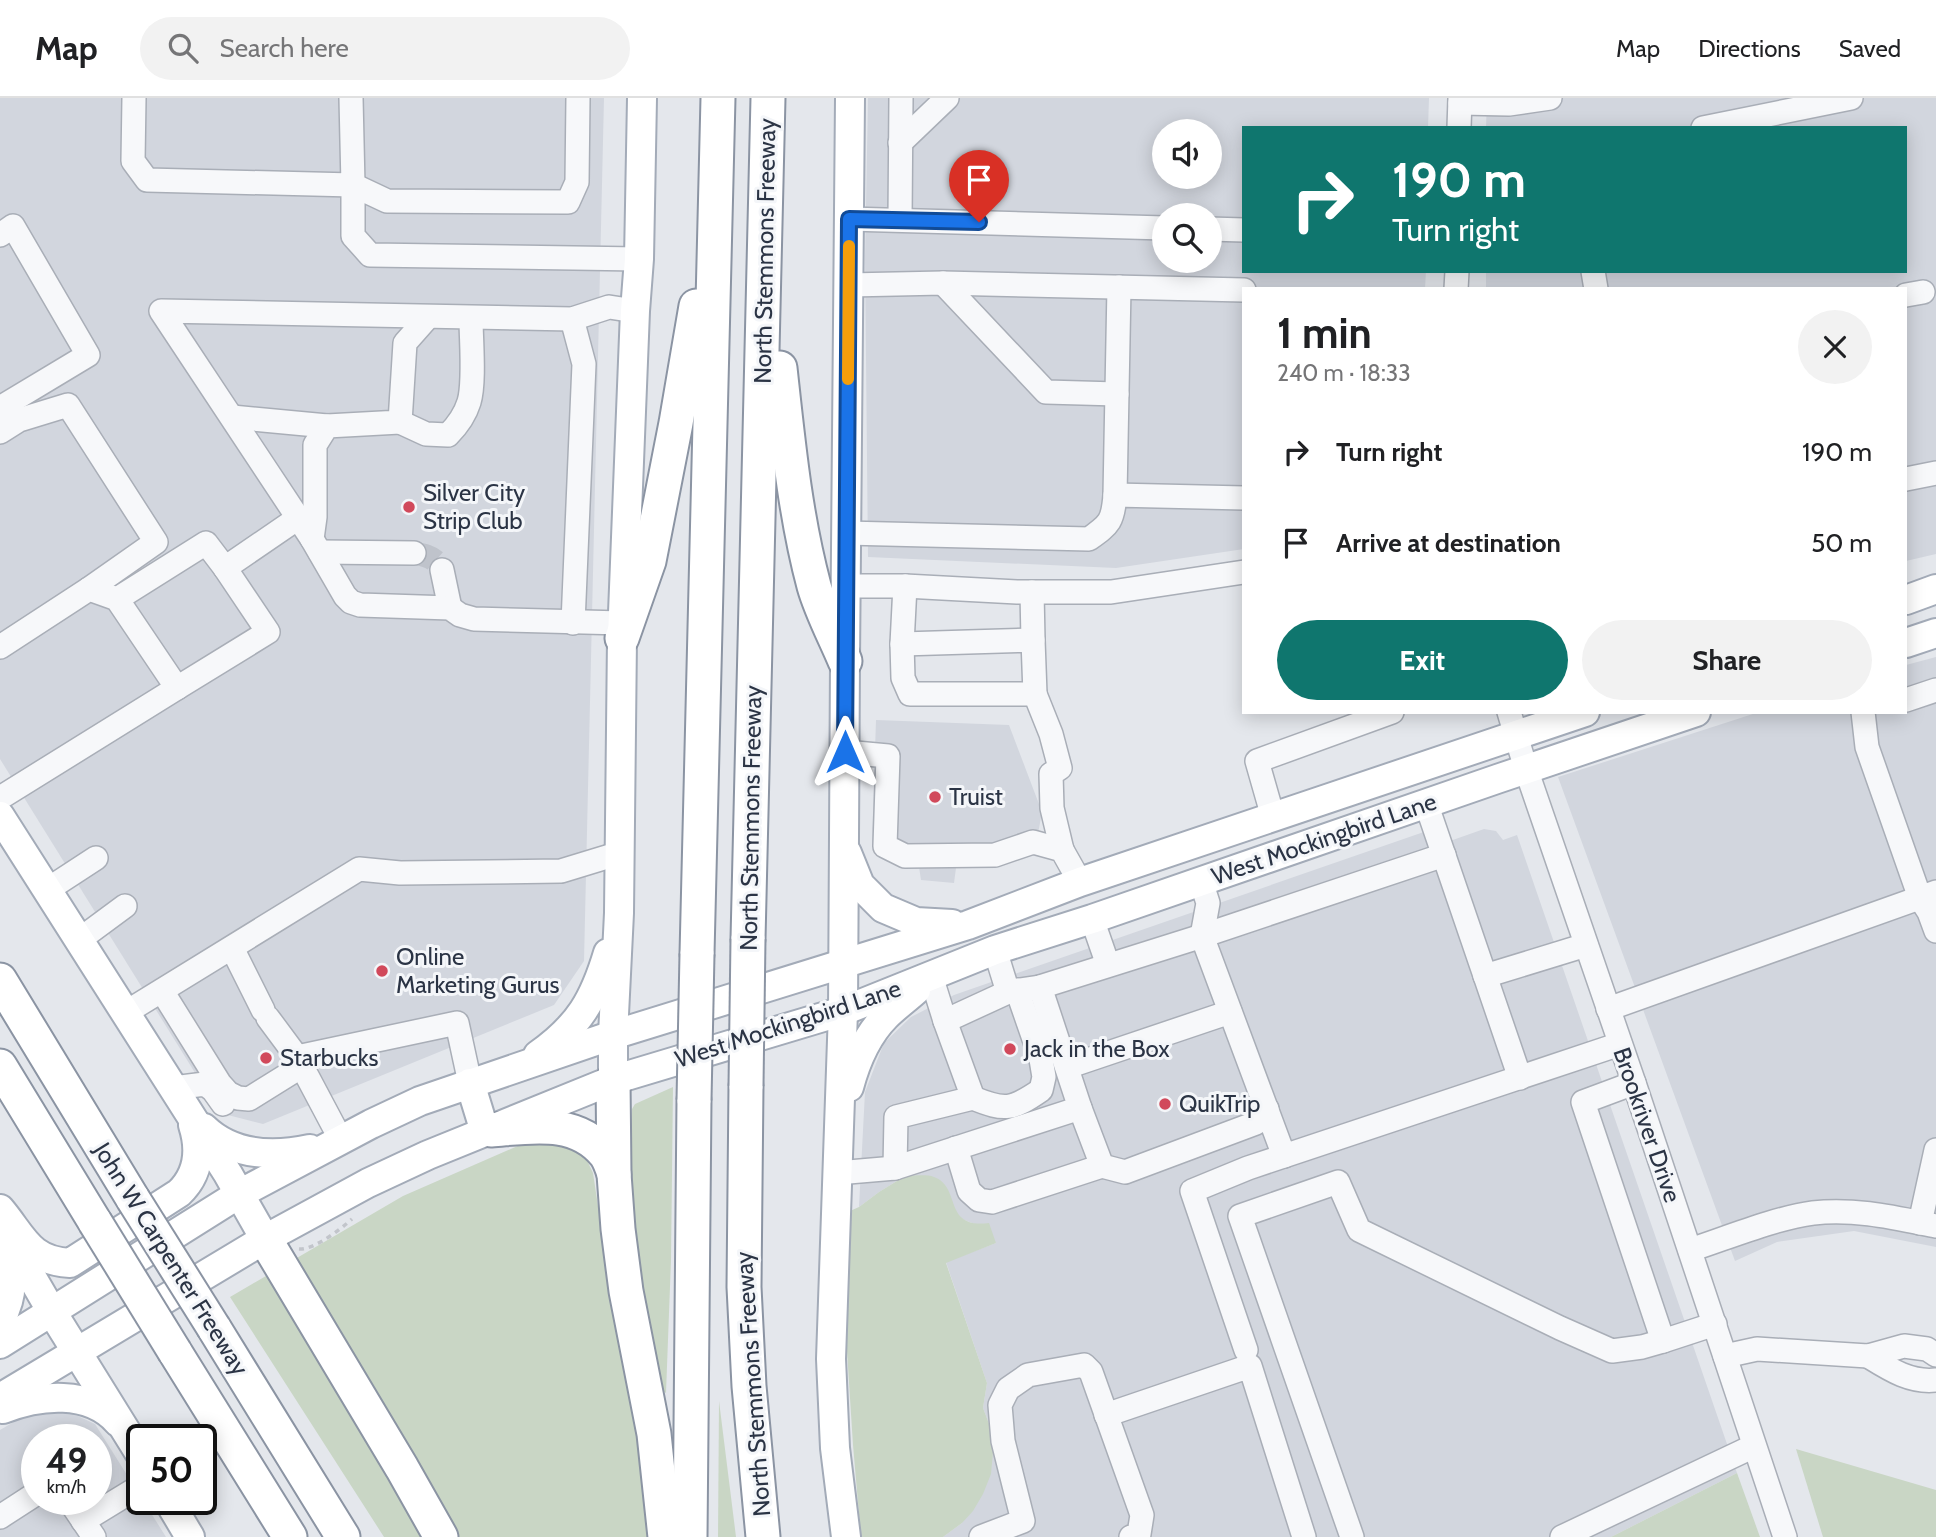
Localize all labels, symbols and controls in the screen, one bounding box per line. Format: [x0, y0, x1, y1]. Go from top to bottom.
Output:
search box [140, 17, 630, 80]
text: Map [35, 28, 98, 68]
icon: search [164, 29, 202, 67]
text: Search here [220, 32, 349, 64]
text: Map [1616, 34, 1660, 63]
text: Directions [1698, 34, 1801, 63]
text: Saved [1839, 34, 1901, 63]
street label: North Stemmons Freeway [748, 118, 781, 384]
map controls [1152, 119, 1222, 273]
button: sound [1152, 119, 1222, 189]
pin [949, 150, 1009, 222]
text: 190 m [1392, 150, 1526, 209]
icon: right [1277, 154, 1368, 245]
icon: arrive [960, 161, 998, 199]
button: search [1152, 203, 1222, 273]
text: Turn right [1392, 210, 1519, 249]
text: 1 min [1277, 307, 1372, 359]
button: close [1798, 310, 1872, 384]
text: 240 m · 18:33 [1277, 359, 1411, 387]
icon: right [1277, 433, 1315, 471]
text: Turn right [1336, 436, 1442, 468]
text: 190 m [1802, 436, 1872, 468]
place label: Silver City Strip Club [423, 478, 525, 535]
marker: Silver City Strip Club [401, 499, 417, 515]
icon: arrive [1277, 524, 1315, 562]
text: Arrive at destination [1336, 527, 1561, 559]
text: 50 m [1811, 527, 1872, 559]
button: Exit [1277, 620, 1568, 700]
button: Share [1582, 620, 1872, 700]
street label: North Stemmons Freeway [734, 685, 767, 951]
position arrow [808, 715, 882, 789]
place label: Truist [949, 782, 1003, 811]
street label: West Mockingbird Lane [1208, 786, 1440, 891]
marker: Truist [927, 789, 943, 805]
place label: Online Marketing Gurus [396, 942, 560, 999]
marker: Online Marketing Gurus [374, 963, 390, 979]
street label: West Mockingbird Lane [671, 973, 904, 1074]
place label: Jack in the Box [1023, 1034, 1170, 1063]
marker: Jack in the Box [1002, 1041, 1018, 1057]
place label: Starbucks [280, 1043, 378, 1072]
street label: Brookriver Drive [1607, 1044, 1688, 1206]
marker: Starbucks [258, 1050, 274, 1066]
place label: QuikTrip [1179, 1089, 1260, 1118]
marker: QuikTrip [1157, 1096, 1173, 1112]
street label: John W Carpenter Freeway [87, 1136, 255, 1380]
street label: North Stemmons Freeway [729, 1251, 776, 1518]
speed limit sign: 50 [126, 1424, 217, 1515]
text: 49 [46, 1439, 87, 1482]
text: km/h [47, 1476, 86, 1498]

